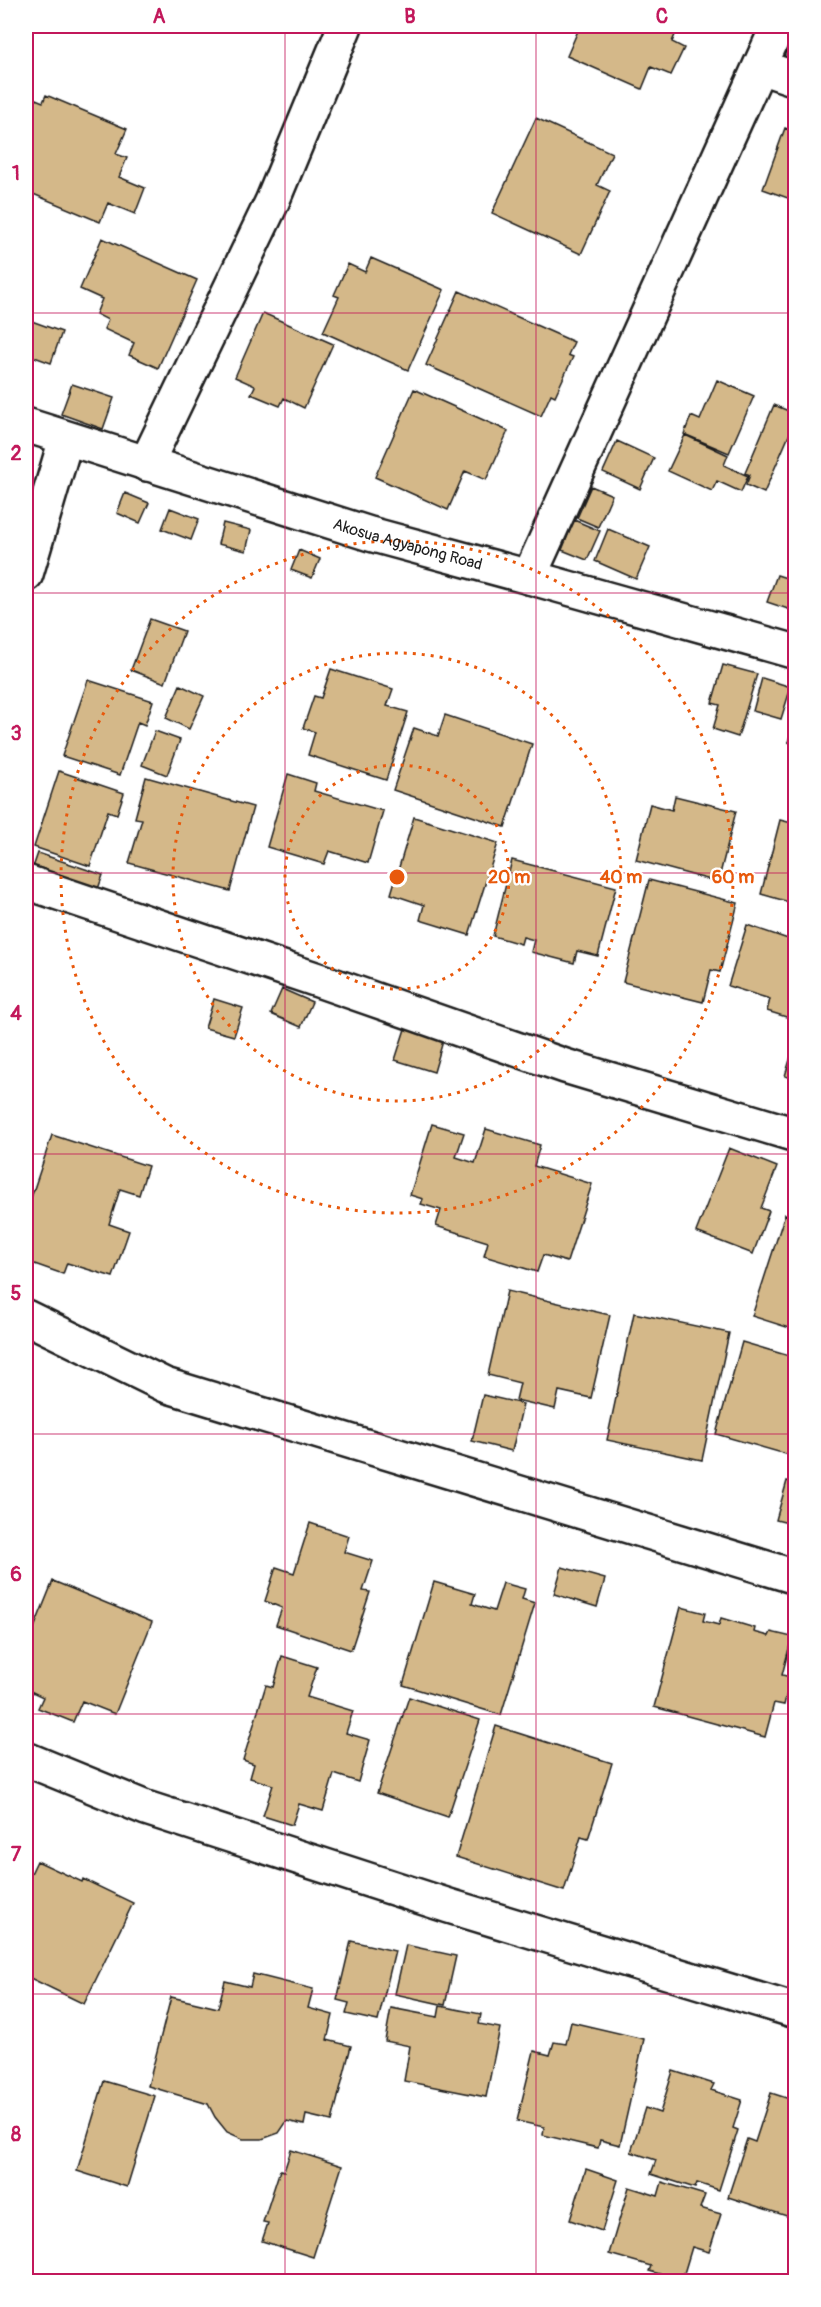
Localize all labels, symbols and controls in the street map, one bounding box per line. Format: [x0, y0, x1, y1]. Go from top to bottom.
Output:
text: A [153, 4, 166, 29]
text: B [404, 4, 416, 29]
text: C [656, 4, 668, 29]
text: 1 [12, 161, 20, 186]
text: 2 [10, 441, 22, 466]
street label: Akosua Agyapong Road [331, 514, 484, 575]
text: 3 [10, 721, 22, 746]
text: 20 m [488, 866, 530, 889]
text: 40 m [600, 866, 642, 889]
text: 60 m [712, 866, 754, 889]
centre of rings [387, 867, 407, 887]
text: 4 [10, 1001, 22, 1026]
text: 5 [11, 1281, 22, 1306]
text: 6 [10, 1562, 22, 1587]
text: 7 [11, 1842, 22, 1867]
text: 8 [11, 2122, 21, 2147]

